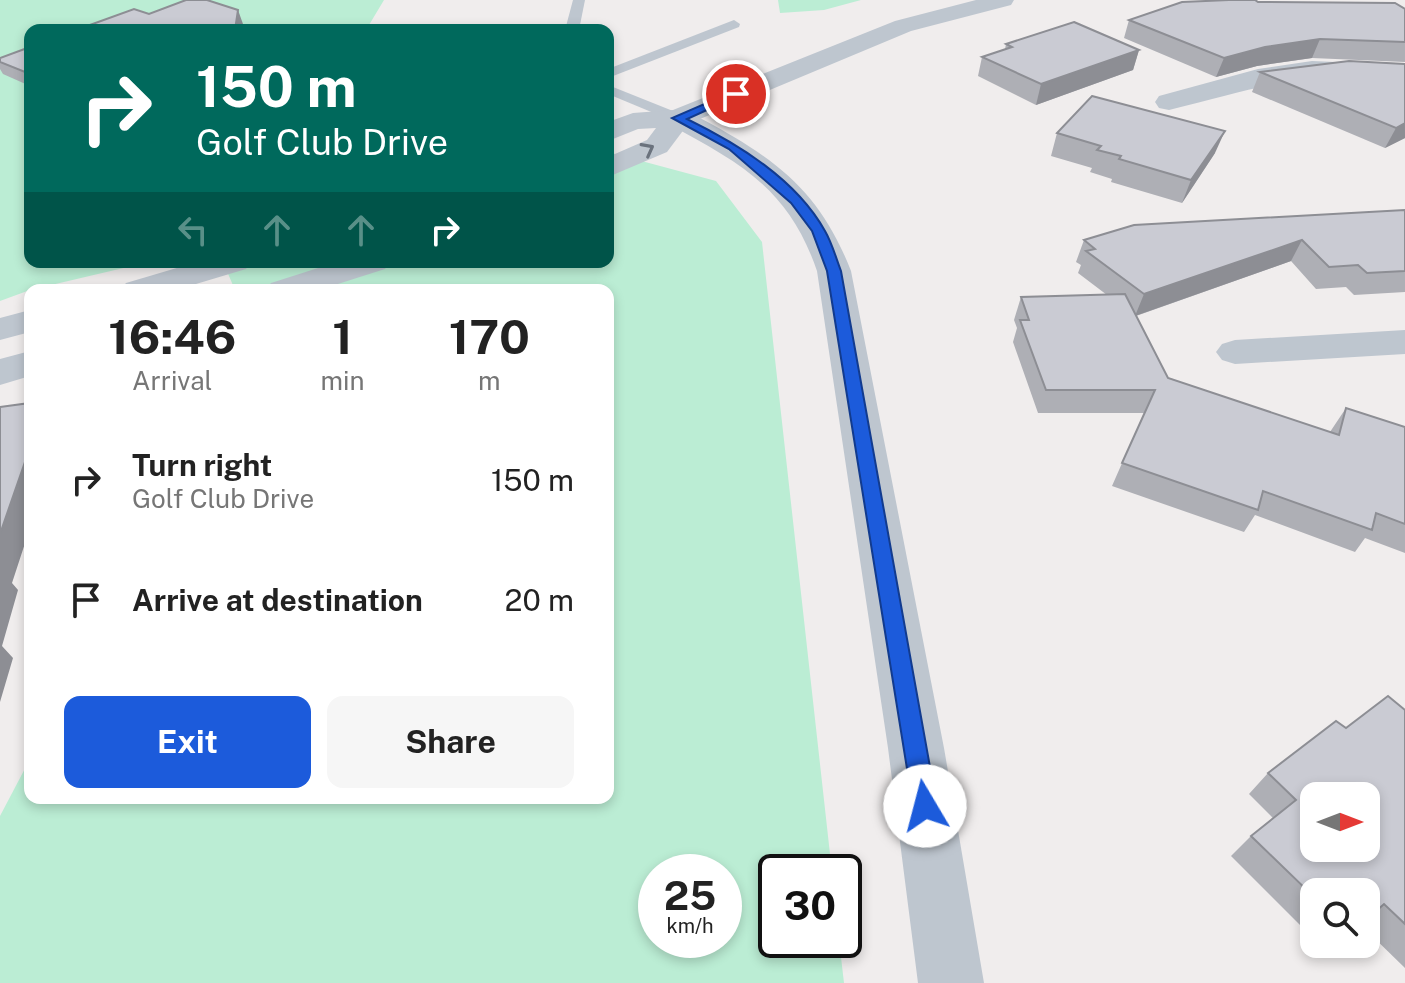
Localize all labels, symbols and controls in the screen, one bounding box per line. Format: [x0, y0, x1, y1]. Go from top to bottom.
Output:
text: 150 m [196, 54, 357, 120]
icon: right [64, 56, 168, 160]
pin [702, 60, 770, 128]
icon: arrive [714, 72, 758, 116]
text: Golf Club Drive [196, 121, 448, 163]
one-way arrow [639, 143, 653, 159]
icon: left [171, 208, 215, 252]
icon: ahead [255, 208, 299, 252]
icon: ahead [339, 208, 383, 252]
icon: right [423, 208, 467, 252]
text: 16:46 [108, 308, 236, 365]
text: 1 [332, 308, 353, 365]
text: 170 [449, 308, 530, 365]
text: Arrival [132, 365, 212, 396]
text: min [321, 365, 365, 396]
text: m [478, 365, 501, 396]
text: Turn right [132, 447, 272, 483]
icon: right [64, 458, 108, 502]
text: 150 m [491, 462, 574, 498]
text: Golf Club Drive [132, 483, 314, 514]
icon: arrive [64, 578, 108, 622]
text: Arrive at destination [132, 582, 423, 618]
text: 20 m [505, 582, 574, 618]
button: Exit [64, 696, 311, 788]
button: Share [327, 696, 574, 788]
position arrow [883, 764, 967, 848]
north arrow [1300, 782, 1380, 862]
map controls [1300, 782, 1380, 958]
speed limit sign: 30 [758, 854, 862, 958]
text: 25 [664, 872, 716, 919]
button: search [1300, 878, 1380, 958]
text: km/h [666, 914, 714, 938]

